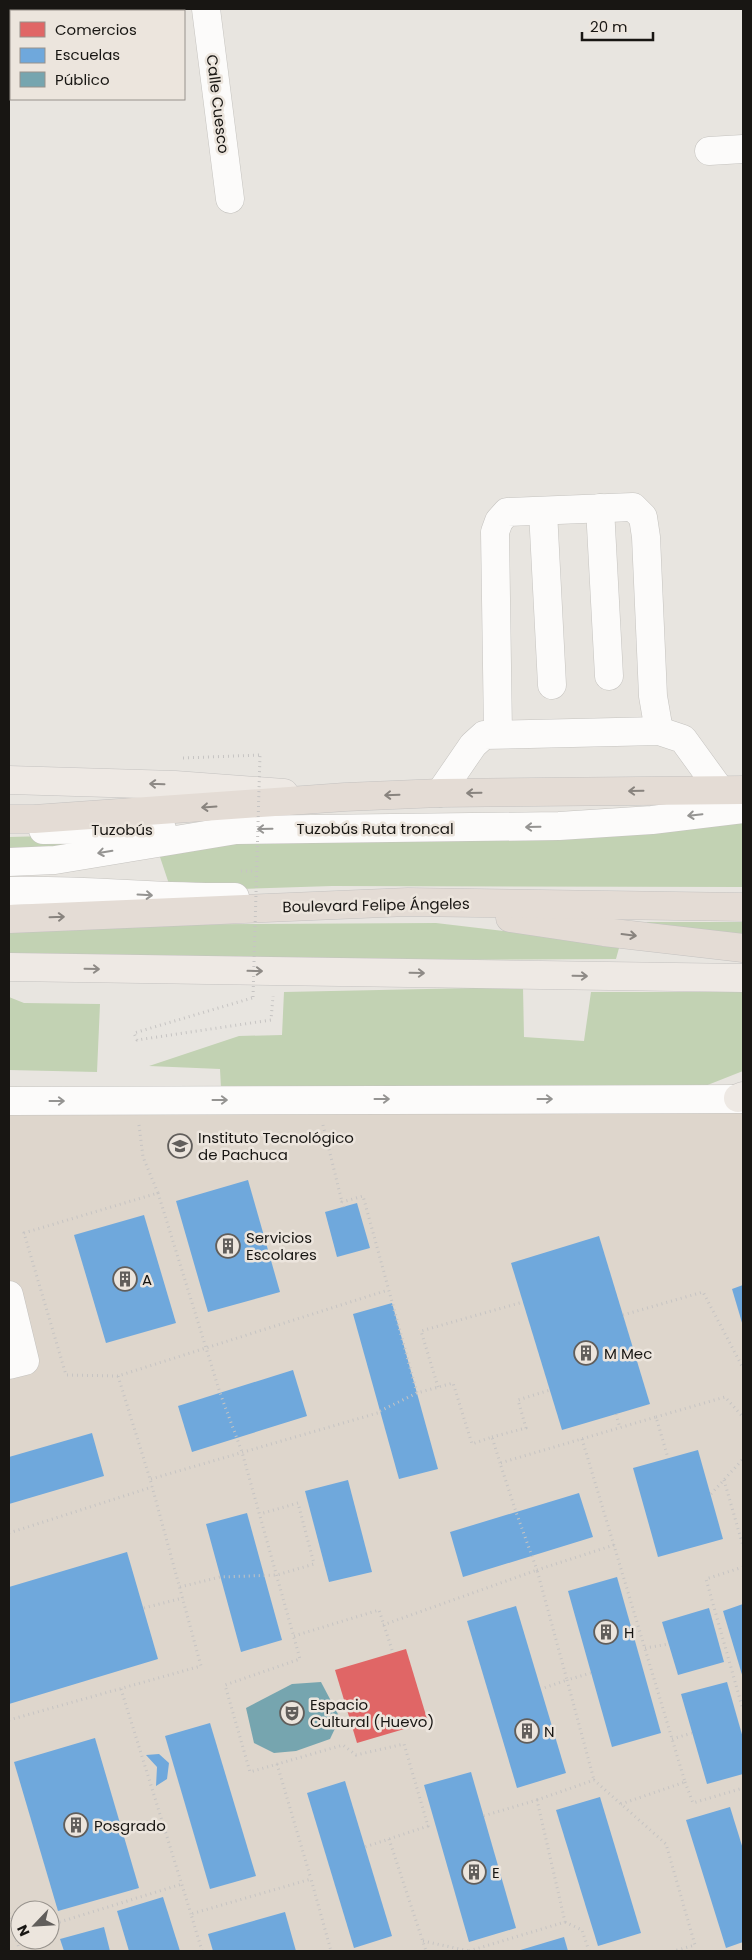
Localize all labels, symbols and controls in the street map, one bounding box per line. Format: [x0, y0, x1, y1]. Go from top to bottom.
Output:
legend [10, 10, 185, 100]
scale bar [582, 10, 653, 42]
text: 20 m [590, 16, 628, 37]
text: Comercios [55, 19, 137, 40]
text: Escuelas [55, 44, 120, 65]
street label: Calle Cuesco [202, 53, 234, 155]
text: Público [55, 69, 110, 90]
one-way arrow [149, 779, 166, 789]
one-way arrow [629, 786, 645, 796]
one-way arrow [466, 788, 482, 798]
one-way arrow [385, 791, 401, 800]
one-way arrow [201, 802, 217, 811]
one-way arrow [687, 810, 703, 820]
street label: Tuzobús Ruta troncal [296, 818, 454, 839]
street label: Tuzobús [91, 819, 153, 840]
one-way arrow [525, 822, 541, 831]
one-way arrow [258, 824, 274, 834]
one-way arrow [97, 847, 113, 857]
one-way arrow [137, 890, 153, 899]
street label: Boulevard Felipe Ángeles [282, 893, 470, 917]
one-way arrow [49, 913, 65, 922]
one-way arrow [621, 930, 637, 940]
one-way arrow [84, 964, 100, 974]
one-way arrow [246, 966, 263, 976]
one-way arrow [409, 968, 425, 978]
one-way arrow [572, 971, 588, 980]
one-way arrow [374, 1094, 390, 1104]
one-way arrow [536, 1094, 553, 1104]
one-way arrow [212, 1095, 228, 1105]
one-way arrow [49, 1096, 65, 1106]
place label: Instituto Tecnológico de Pachuca [198, 1127, 354, 1165]
school or university icon: Instituto Tecnológico de Pachuca [167, 1133, 193, 1159]
place label: Servicios Escolares [246, 1227, 317, 1265]
building icon: Servicios Escolares [215, 1233, 241, 1259]
building icon: A [112, 1266, 138, 1292]
place label: A [142, 1269, 152, 1290]
building icon: M Mec [573, 1340, 599, 1366]
place label: M Mec [604, 1343, 652, 1364]
building icon: H [593, 1619, 619, 1645]
place label: H [624, 1622, 634, 1643]
place label: Espacio Cultural (Huevo) [310, 1694, 434, 1732]
theatre icon: Espacio Cultural (Huevo) [279, 1700, 305, 1726]
building icon: N [514, 1718, 540, 1744]
place label: N [544, 1721, 555, 1742]
building icon: Posgrado [63, 1812, 89, 1838]
place label: Posgrado [94, 1815, 166, 1836]
building icon: E [461, 1859, 487, 1885]
place label: E [492, 1862, 500, 1883]
north arrow [10, 1900, 60, 1950]
text: N [12, 1921, 35, 1939]

